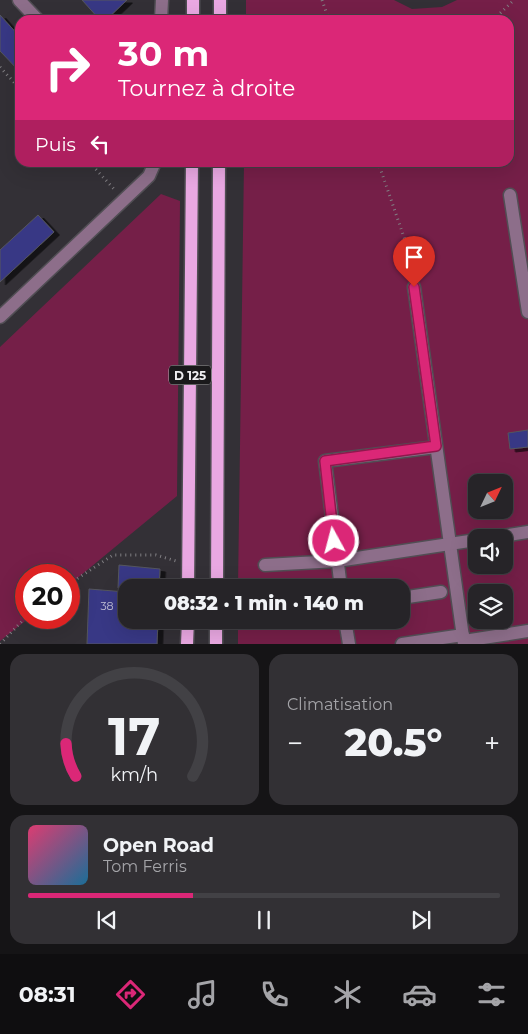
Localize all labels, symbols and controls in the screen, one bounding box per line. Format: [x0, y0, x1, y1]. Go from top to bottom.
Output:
text: 30 m [118, 32, 209, 75]
icon: right [35, 35, 100, 100]
text: Tournez à droite [118, 75, 295, 102]
icon: left [86, 130, 114, 158]
text: Puis [35, 133, 76, 156]
pin [393, 236, 435, 287]
icon: arrive [400, 243, 428, 271]
road number: D 125 [169, 366, 211, 384]
north arrow [468, 474, 512, 519]
map controls [468, 474, 513, 629]
position arrow [307, 514, 359, 566]
button: sound [468, 529, 513, 574]
speed limit sign: 20 [15, 564, 80, 629]
button: layers [468, 584, 513, 629]
text: 08:32 · 1 min · 140 m [164, 592, 364, 615]
house number: 38 [100, 599, 114, 613]
text: Climatisation [287, 695, 393, 714]
text: 17 [108, 705, 161, 768]
text: 20.5° [345, 719, 442, 766]
text: − [287, 726, 303, 760]
text: + [484, 726, 500, 760]
text: km/h [111, 764, 158, 785]
text: Open Road [103, 834, 214, 857]
text: Tom Ferris [103, 857, 187, 876]
icon: previous [93, 906, 121, 934]
icon: pause [250, 906, 278, 934]
icon: next [407, 906, 435, 934]
icon: directions [113, 977, 148, 1012]
icon: music [185, 977, 220, 1012]
icon: phone [257, 977, 292, 1012]
icon: climate [330, 977, 365, 1012]
icon: car [402, 977, 437, 1012]
icon: filters [474, 977, 509, 1012]
text: 08:31 [19, 981, 76, 1008]

